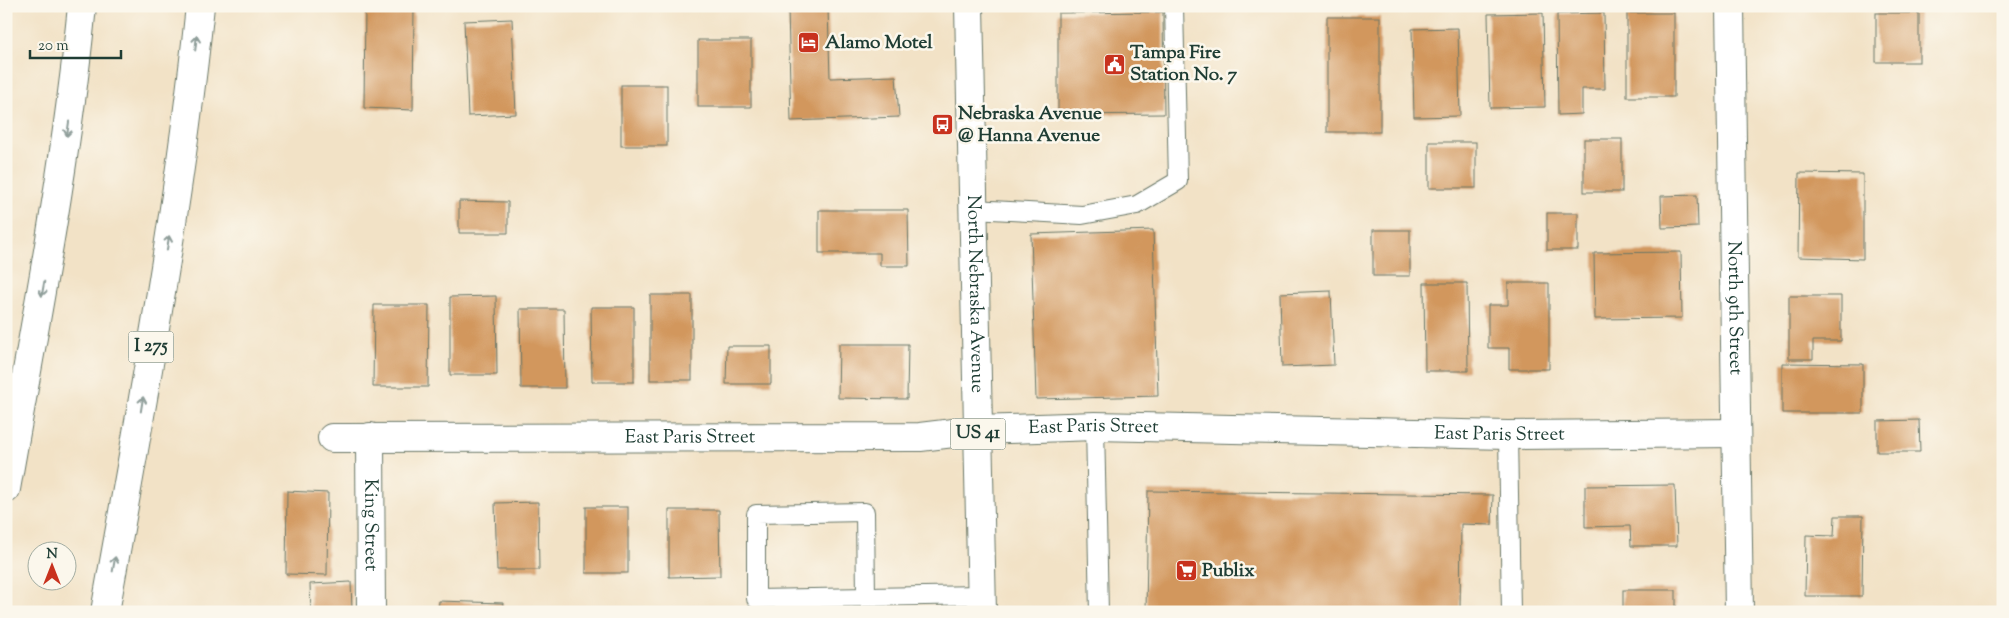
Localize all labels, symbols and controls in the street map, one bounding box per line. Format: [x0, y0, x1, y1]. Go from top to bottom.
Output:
scale bar [30, 28, 121, 60]
place label: Alamo Motel [825, 30, 933, 57]
hotel icon: Alamo Motel [797, 31, 821, 55]
text: 20 m [38, 36, 69, 57]
one-way arrow [191, 36, 201, 52]
place label: Tampa Fire Station No. 7 [1130, 40, 1237, 89]
public building icon: Tampa Fire Station No. 7 [1102, 52, 1126, 76]
place label: Nebraska Avenue @ Hanna Avenue [958, 101, 1102, 150]
bus stop icon: Nebraska Avenue @ Hanna Avenue [930, 113, 954, 137]
one-way arrow [63, 120, 73, 136]
street label: North Nebraska Avenue [960, 195, 991, 393]
one-way arrow [163, 236, 173, 252]
street label: North 9th Street [1720, 241, 1749, 376]
one-way arrow [37, 281, 47, 297]
road number: I 275 [128, 332, 174, 362]
one-way arrow [138, 396, 148, 412]
street label: East Paris Street [1028, 412, 1159, 442]
road number: US 41 [950, 418, 1006, 449]
street label: East Paris Street [1434, 420, 1565, 449]
street label: East Paris Street [625, 424, 756, 451]
street label: King Street [357, 479, 384, 572]
north arrow [28, 540, 78, 590]
text: N [46, 545, 58, 565]
one-way arrow [109, 556, 119, 572]
place label: Publix [1202, 558, 1255, 585]
supermarket icon: Publix [1174, 559, 1198, 583]

